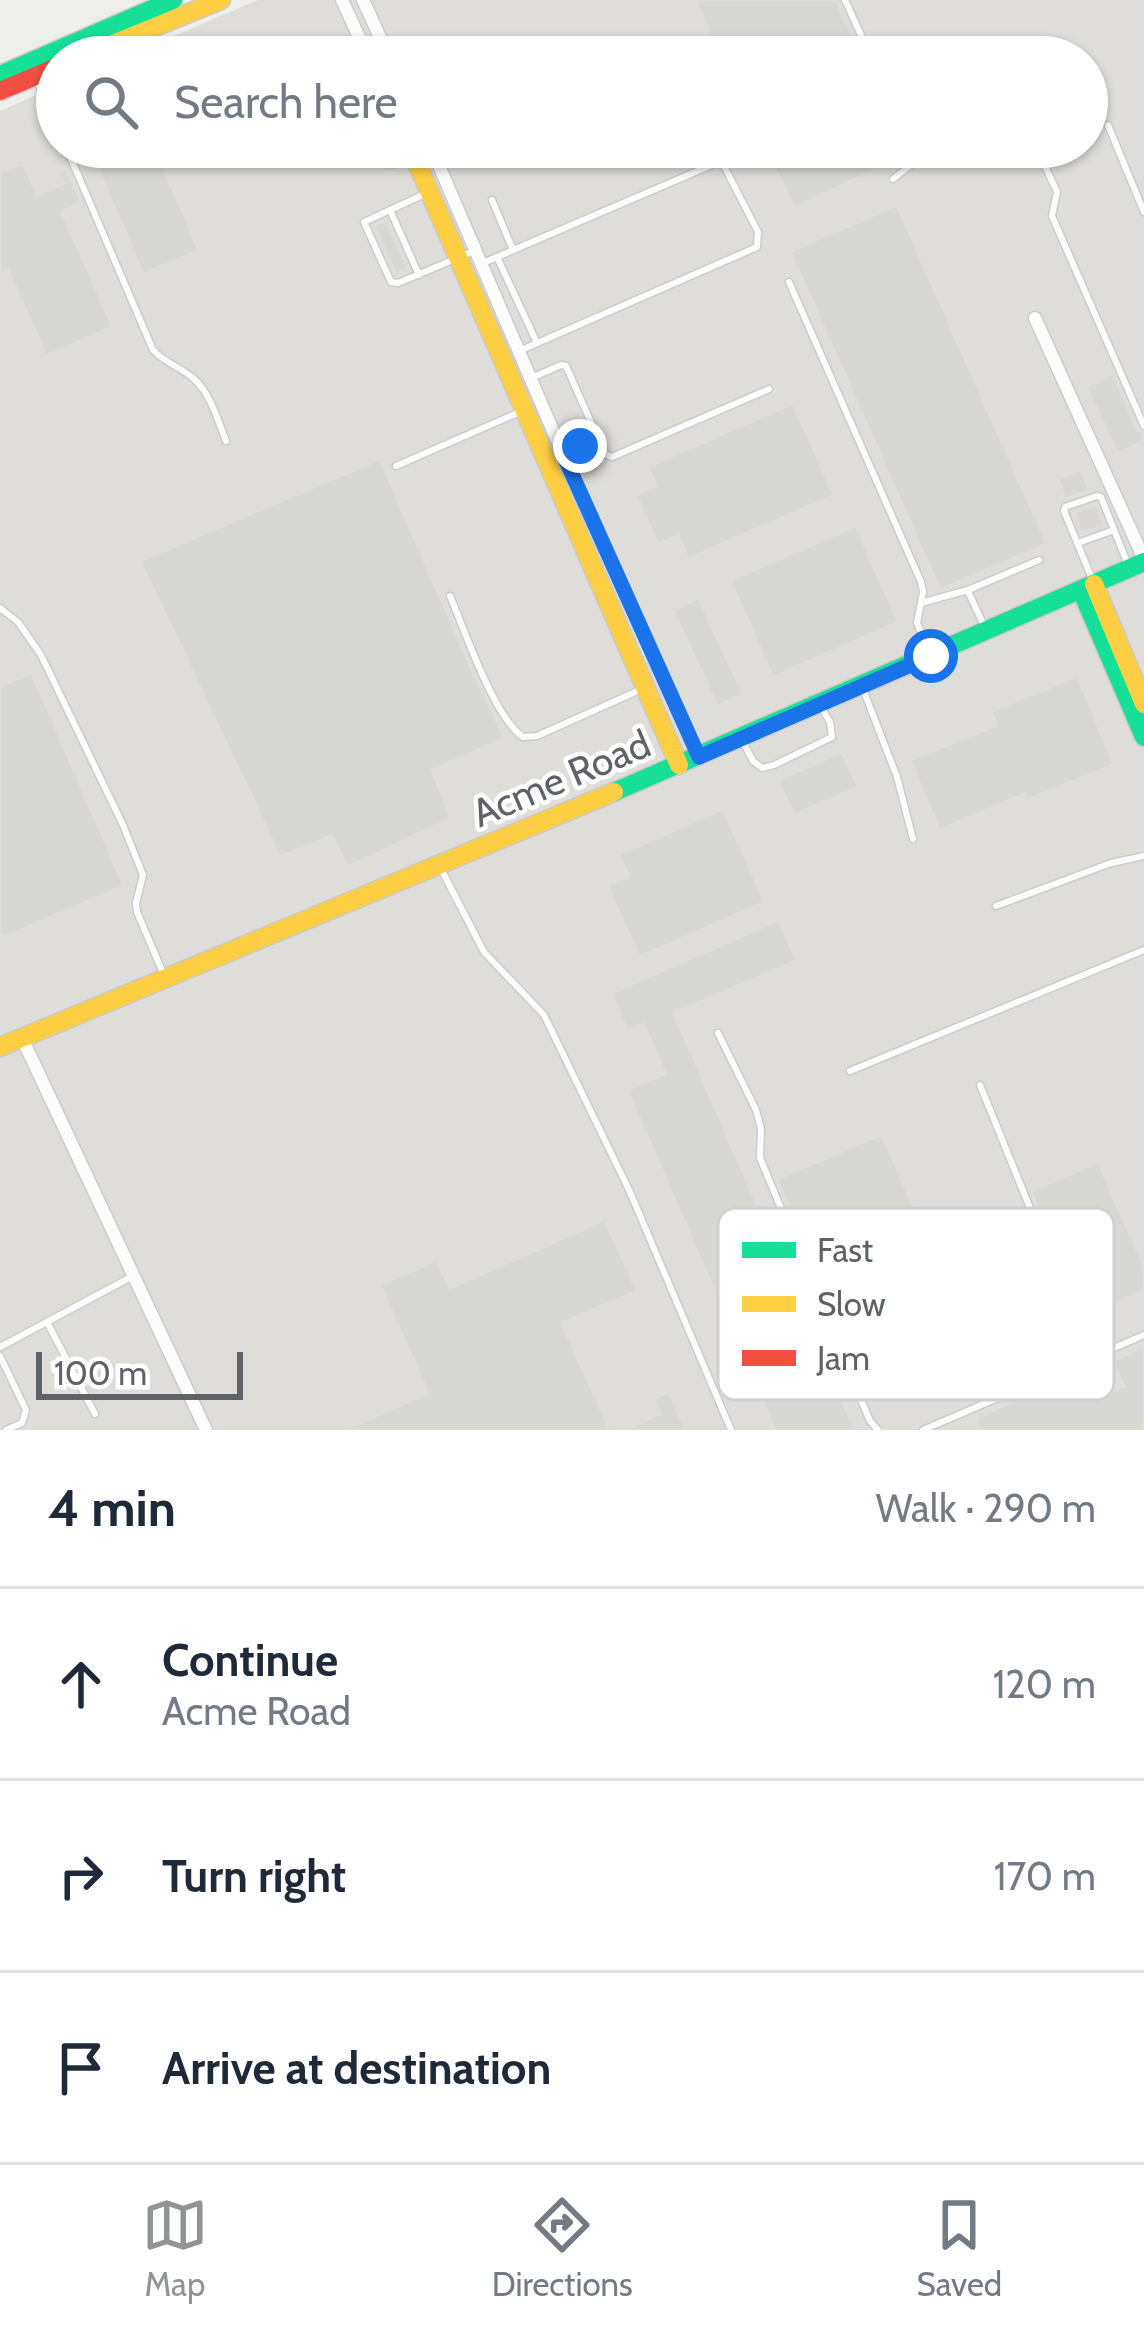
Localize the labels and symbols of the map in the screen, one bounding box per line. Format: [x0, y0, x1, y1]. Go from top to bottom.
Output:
route end [553, 419, 607, 473]
route start [904, 629, 958, 683]
street label: Acme Road [465, 719, 657, 837]
legend [718, 1208, 1114, 1400]
text: Fast [817, 1230, 873, 1270]
text: Slow [817, 1284, 886, 1324]
text: Jam [816, 1338, 870, 1378]
scale bar [36, 1346, 243, 1399]

